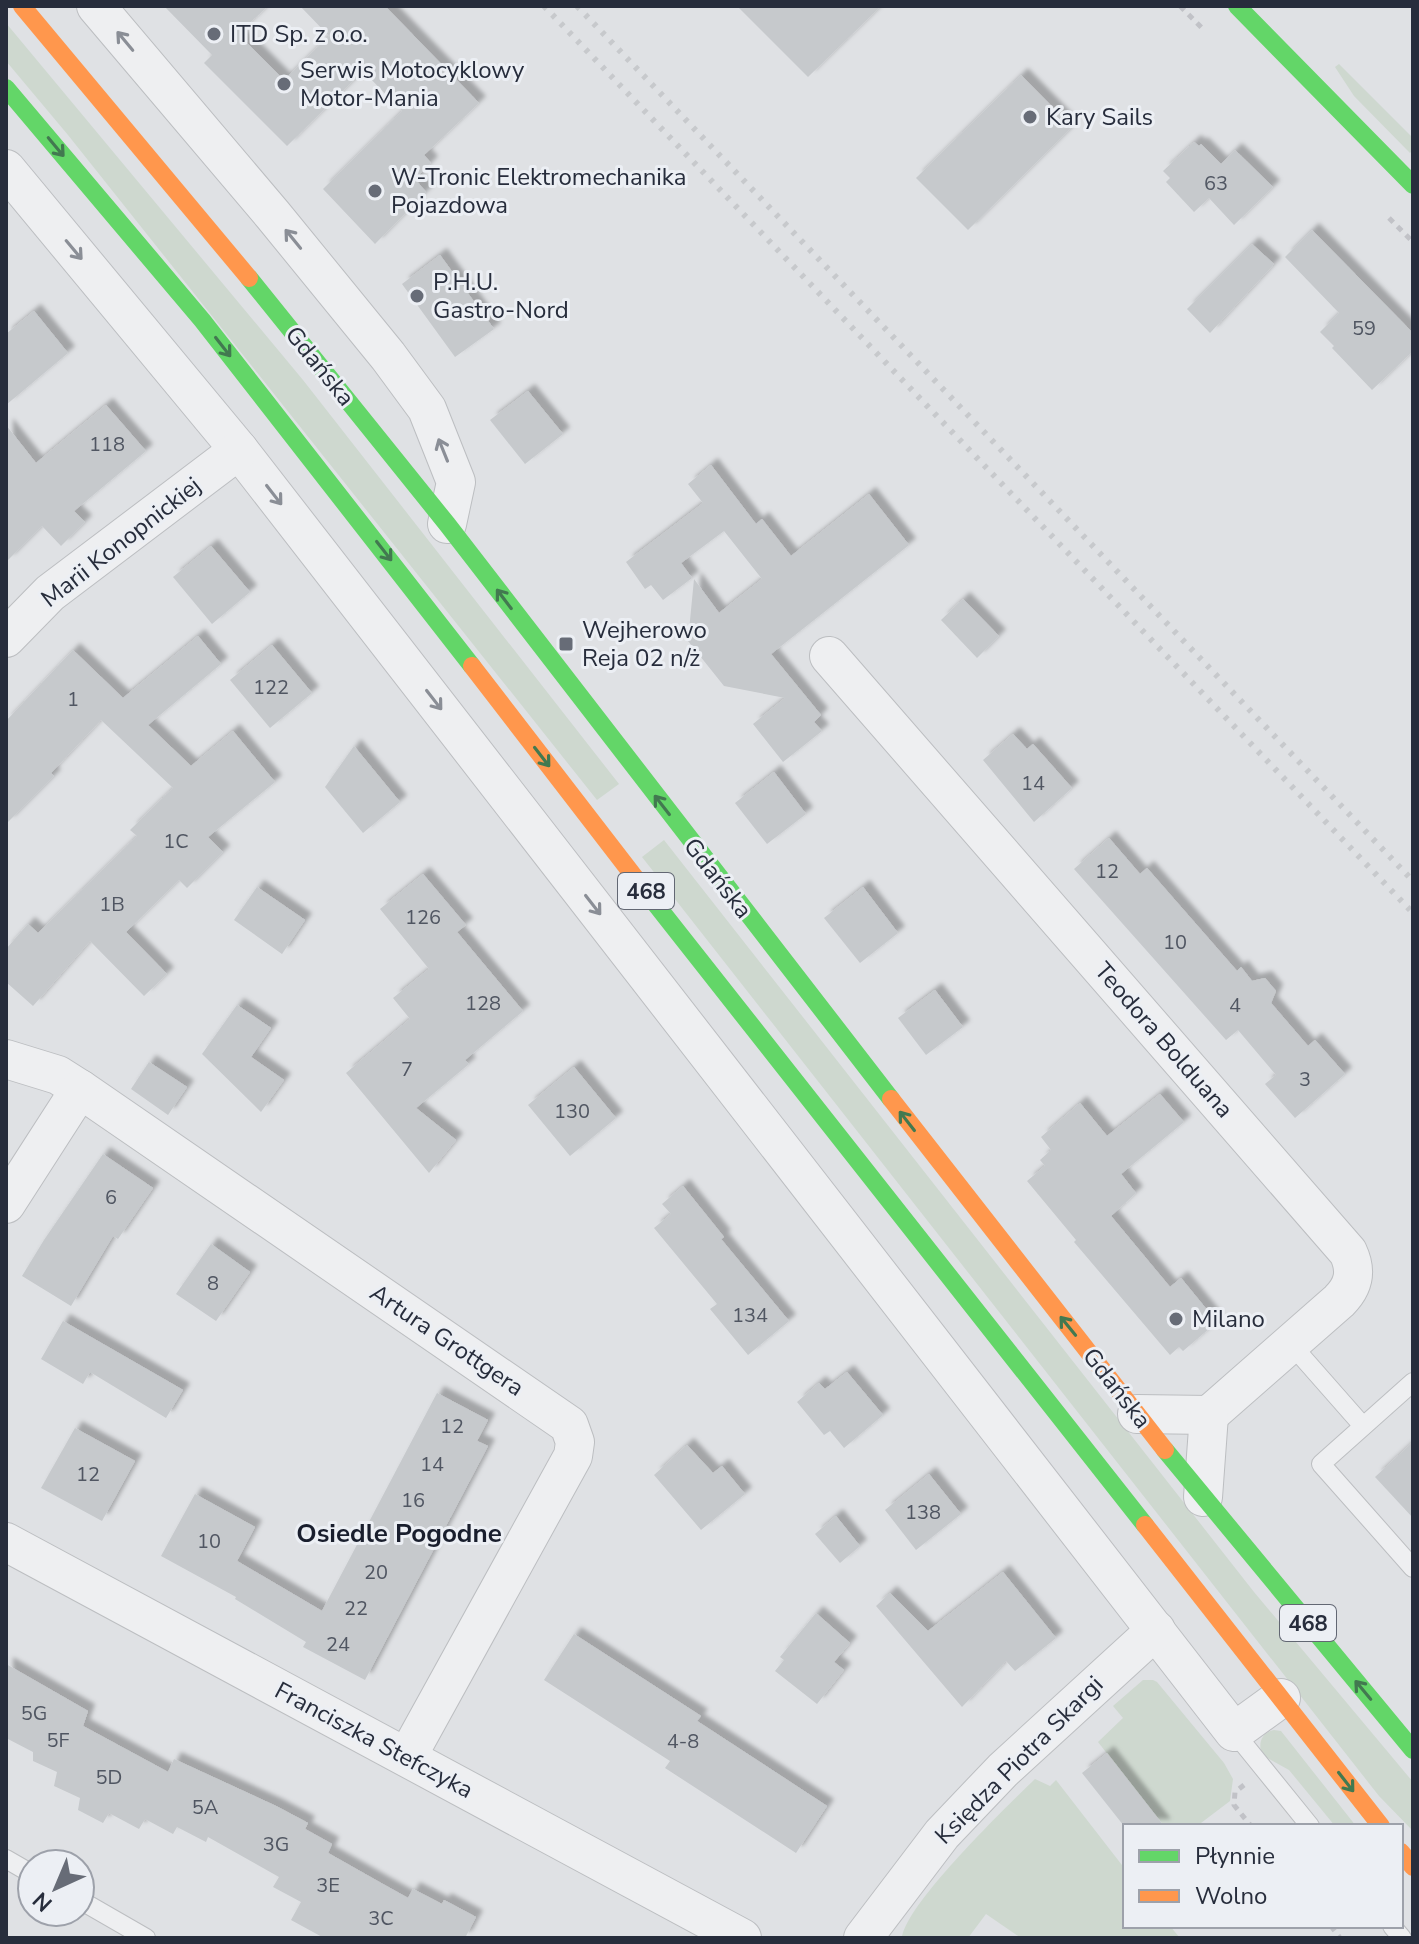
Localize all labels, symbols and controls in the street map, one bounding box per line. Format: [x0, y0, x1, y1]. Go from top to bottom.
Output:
place label: ITD Sp. z o.o. [230, 18, 368, 50]
marker: ITD Sp. z o.o. [205, 25, 223, 43]
one-way arrow [116, 31, 134, 51]
place label: Serwis Motocyklowy Motor-Mania [300, 54, 525, 114]
marker: Serwis Motocyklowy Motor-Mania [275, 75, 293, 93]
place label: Kary Sails [1046, 101, 1153, 133]
marker: Kary Sails [1021, 108, 1039, 126]
one-way arrow [47, 137, 65, 157]
place label: W-Tronic Elektromechanika Pojazdowa [391, 161, 686, 221]
house number: 63 [1204, 170, 1228, 197]
marker: W-Tronic Elektromechanika Pojazdowa [366, 182, 384, 200]
one-way arrow [284, 229, 302, 250]
one-way arrow [65, 239, 83, 260]
place label: P.H.U. Gastro-Nord [433, 266, 569, 326]
marker: P.H.U. Gastro-Nord [408, 287, 426, 305]
house number: 59 [1352, 315, 1376, 342]
street label: Gdańska [278, 319, 362, 413]
one-way arrow [215, 336, 232, 357]
house number: 118 [89, 431, 125, 458]
one-way arrow [435, 438, 449, 463]
street label: Marii Konopnickiej [35, 470, 207, 614]
one-way arrow [266, 484, 283, 505]
one-way arrow [375, 540, 392, 561]
one-way arrow [495, 589, 512, 610]
place label: Wejherowo Reja 02 n/ż [582, 614, 707, 674]
marker: Wejherowo Reja 02 n/ż [557, 635, 575, 653]
house number: 122 [253, 674, 289, 701]
house number: 1 [67, 686, 79, 713]
one-way arrow [425, 689, 442, 710]
one-way arrow [534, 746, 551, 768]
house number: 14 [1021, 770, 1045, 797]
one-way arrow [654, 795, 671, 816]
house number: 1C [163, 828, 189, 855]
street label: Gdańska [676, 831, 760, 925]
house number: 12 [1095, 858, 1119, 885]
road number: 468 [618, 873, 674, 909]
house number: 1B [99, 891, 125, 918]
one-way arrow [584, 894, 601, 915]
house number: 126 [405, 904, 441, 931]
house number: 10 [1163, 929, 1187, 956]
street label: Teodora Bolduana [1087, 955, 1241, 1125]
house number: 128 [465, 990, 501, 1017]
house number: 4 [1229, 992, 1241, 1019]
house number: 7 [401, 1056, 413, 1083]
house number: 3 [1299, 1066, 1311, 1093]
house number: 130 [554, 1098, 590, 1125]
one-way arrow [899, 1111, 916, 1132]
house number: 6 [105, 1184, 117, 1211]
house number: 8 [207, 1270, 219, 1297]
street label: Artura Grottgera [364, 1277, 530, 1403]
house number: 134 [732, 1302, 768, 1329]
place label: Milano [1192, 1303, 1265, 1335]
marker: Milano [1167, 1310, 1185, 1328]
one-way arrow [1059, 1316, 1076, 1337]
street label: Gdańska [1075, 1341, 1159, 1435]
house number: 12 [440, 1413, 464, 1440]
house number: 14 [420, 1451, 444, 1478]
house number: 12 [76, 1461, 100, 1488]
house number: 16 [401, 1487, 425, 1514]
house number: 138 [905, 1499, 941, 1526]
district label: Osiedle Pogodne [296, 1516, 502, 1551]
house number: 10 [197, 1528, 221, 1555]
house number: 20 [364, 1559, 388, 1586]
house number: 22 [344, 1595, 368, 1622]
road number: 468 [1280, 1605, 1336, 1641]
house number: 24 [326, 1631, 350, 1658]
street label: Księdza Piotra Skargi [928, 1669, 1110, 1851]
street label: Franciszka Stefczyka [269, 1674, 479, 1806]
one-way arrow [1354, 1680, 1372, 1701]
house number: 5G [21, 1700, 47, 1727]
house number: 5F [47, 1727, 70, 1754]
house number: 4-8 [667, 1728, 699, 1755]
house number: 5D [96, 1764, 122, 1791]
one-way arrow [1337, 1771, 1355, 1792]
house number: 5A [192, 1794, 219, 1821]
legend [1123, 1824, 1403, 1928]
house number: 3G [263, 1831, 289, 1858]
text: Płynnie [1195, 1840, 1275, 1872]
north arrow [16, 1848, 96, 1928]
house number: 3E [316, 1872, 340, 1899]
text: Wolno [1195, 1880, 1267, 1912]
text: N [26, 1885, 59, 1918]
house number: 3C [368, 1905, 394, 1932]

